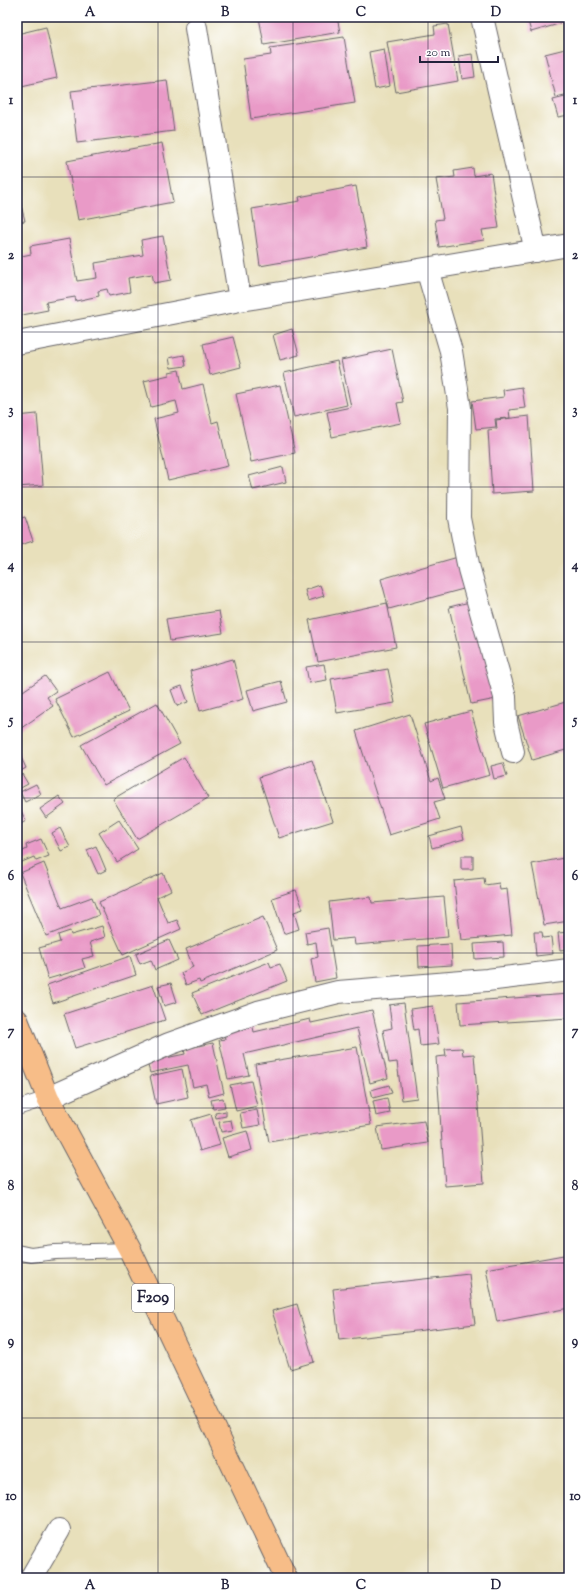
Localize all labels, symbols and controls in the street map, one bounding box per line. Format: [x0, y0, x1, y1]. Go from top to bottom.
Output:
text: A [85, 4, 96, 22]
text: B [221, 4, 230, 22]
text: C [356, 4, 366, 22]
text: D [491, 4, 501, 22]
scale bar [420, 38, 498, 64]
text: 20 m [426, 44, 451, 62]
text: 1 [9, 92, 14, 110]
text: 1 [573, 92, 578, 110]
text: 2 [8, 247, 15, 265]
text: 2 [572, 247, 579, 265]
text: 3 [8, 402, 14, 420]
text: 3 [572, 402, 578, 420]
text: 4 [7, 557, 15, 575]
text: 4 [571, 557, 579, 575]
text: 5 [8, 712, 14, 730]
text: 5 [572, 712, 578, 730]
text: 6 [8, 868, 15, 886]
text: 6 [572, 868, 579, 886]
text: 7 [8, 1023, 15, 1041]
text: 7 [572, 1023, 579, 1041]
text: 8 [8, 1178, 15, 1196]
text: 8 [572, 1178, 579, 1196]
road number: F209 [132, 1284, 174, 1312]
text: 9 [8, 1333, 15, 1351]
text: 9 [572, 1333, 579, 1351]
text: 10 [5, 1488, 17, 1506]
text: 10 [569, 1488, 581, 1506]
text: A [85, 1577, 96, 1595]
text: B [221, 1577, 230, 1595]
text: C [356, 1577, 366, 1595]
text: D [491, 1577, 501, 1595]

